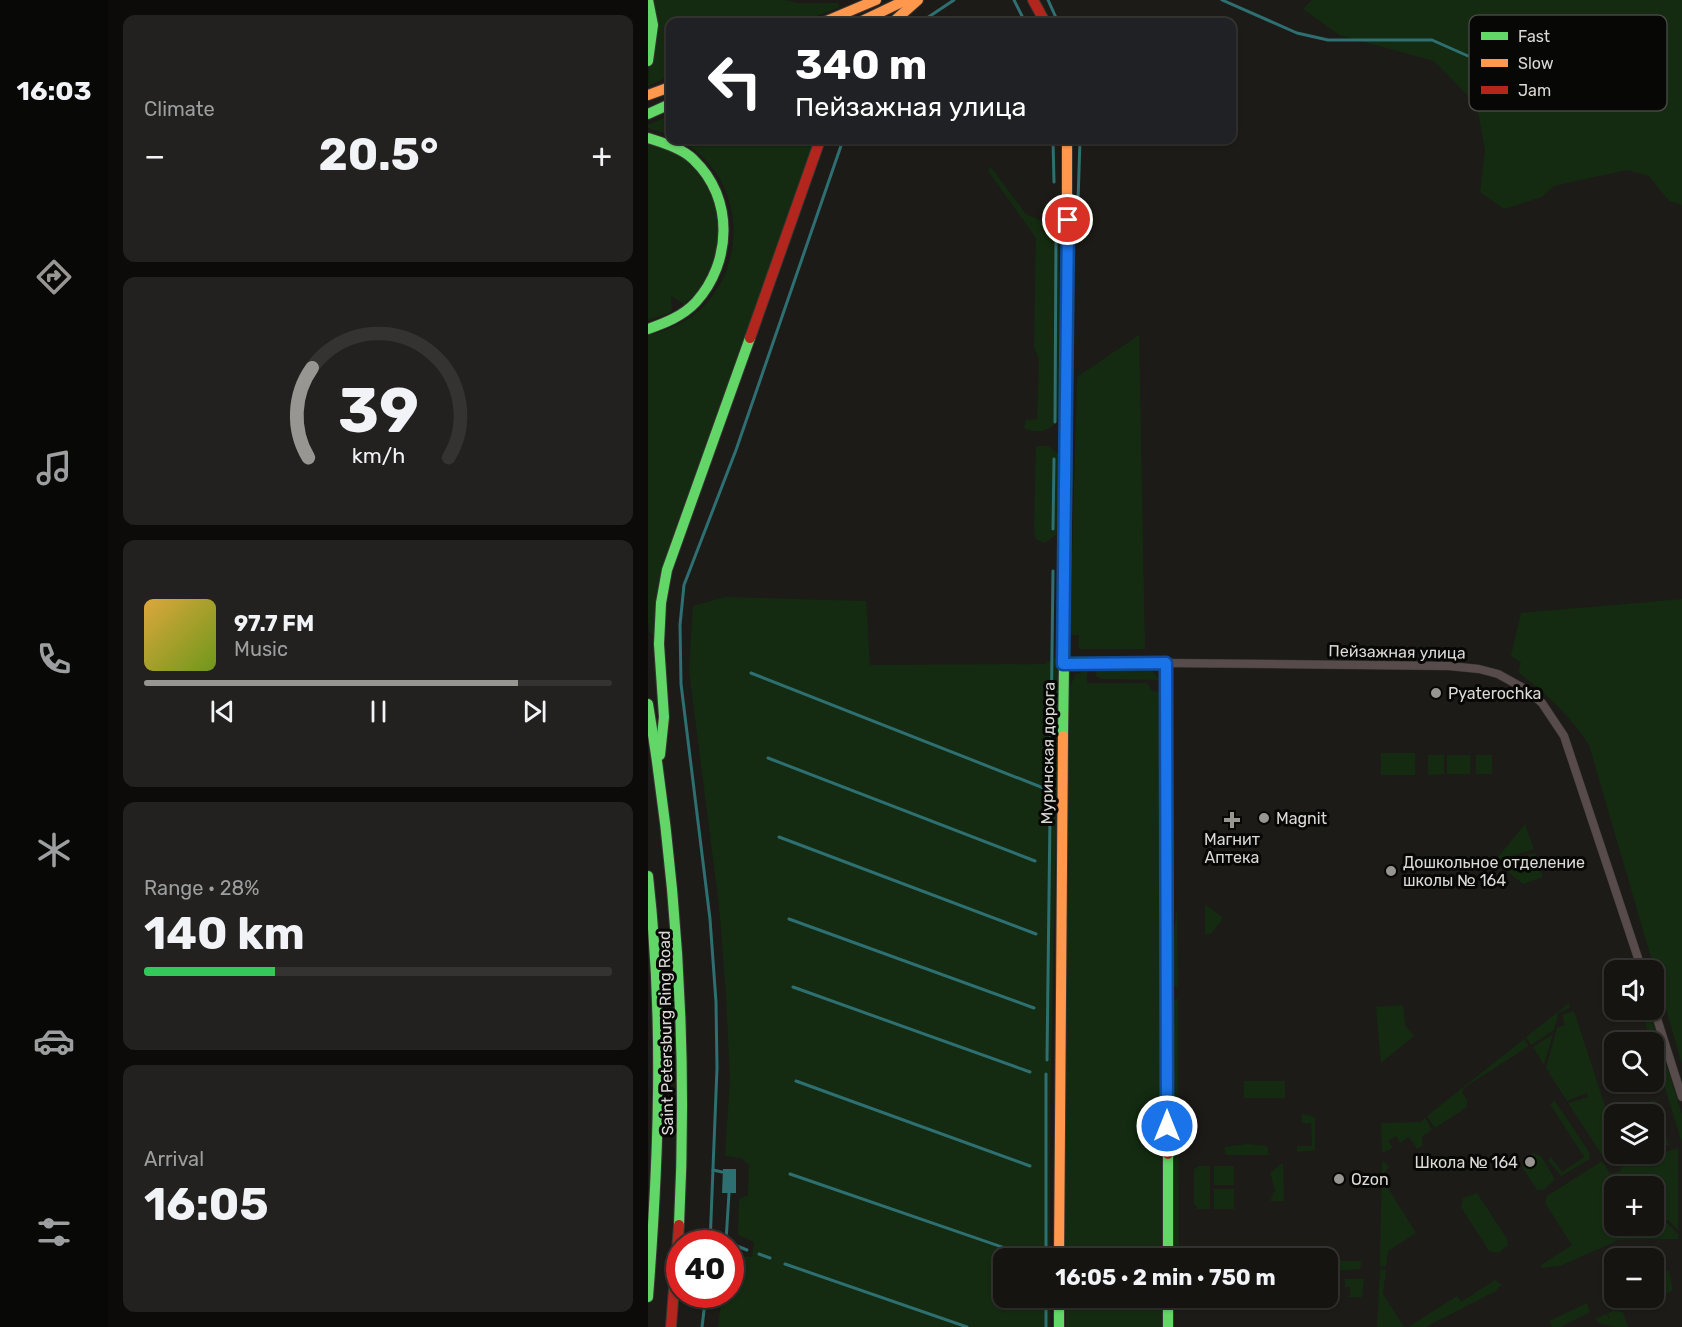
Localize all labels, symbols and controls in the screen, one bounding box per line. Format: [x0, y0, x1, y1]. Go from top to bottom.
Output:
legend [1469, 15, 1667, 111]
text: Fast [1518, 27, 1550, 46]
text: 340 m [795, 40, 927, 90]
icon: left [696, 42, 774, 120]
text: Slow [1518, 54, 1554, 73]
text: 16:03 [16, 75, 92, 107]
text: Jam [1518, 81, 1551, 100]
text: Пейзажная улица [795, 91, 1026, 123]
text: Climate [144, 97, 215, 121]
text: 20.5° [319, 128, 438, 181]
text: − [144, 136, 165, 175]
text: + [591, 136, 612, 175]
pin [1042, 194, 1093, 245]
icon: arrive [1051, 203, 1084, 236]
icon: directions [33, 256, 75, 298]
text: 39 [337, 374, 419, 448]
text: km/h [351, 444, 405, 469]
icon: music [33, 447, 75, 489]
text: 97.7 FM [234, 610, 314, 637]
text: Music [234, 637, 288, 661]
icon: phone [33, 638, 75, 680]
street label: Пейзажная улица [1328, 641, 1466, 663]
street label: Муринская дорога [1037, 682, 1059, 824]
place label: Pyaterochka [1448, 684, 1541, 703]
marker: Pyaterochka [1429, 686, 1443, 700]
icon: previous [206, 695, 239, 728]
icon: pause [362, 695, 395, 728]
icon: next [518, 695, 551, 728]
place label: Magnit [1276, 809, 1327, 828]
marker: Magnit [1257, 811, 1271, 825]
marker: Магнит Аптека [1225, 813, 1239, 827]
icon: climate [33, 829, 75, 871]
place label: Магнит Аптека [1204, 830, 1260, 867]
place label: Дошкольное отделение школы № 164 [1403, 853, 1585, 890]
marker: Дошкольное отделение школы № 164 [1384, 864, 1398, 878]
text: Range · 28% [144, 876, 259, 900]
text: 140 km [144, 907, 305, 960]
street label: Saint Petersburg Ring Road [655, 930, 677, 1136]
map controls [1604, 960, 1664, 1308]
button: sound [1604, 960, 1664, 1020]
icon: car [33, 1020, 75, 1062]
button: search [1604, 1032, 1664, 1092]
position arrow [1135, 1094, 1199, 1158]
button: layers [1604, 1104, 1664, 1164]
text: Arrival [144, 1147, 204, 1171]
place label: Школа № 164 [1415, 1153, 1518, 1172]
marker: Школа № 164 [1523, 1155, 1537, 1169]
place label: Ozon [1351, 1170, 1389, 1189]
marker: Ozon [1332, 1172, 1346, 1186]
button: + [1604, 1176, 1664, 1236]
text: 16:05 [144, 1178, 268, 1231]
icon: filters [33, 1211, 75, 1253]
speed limit sign: 40 [666, 1230, 744, 1308]
button: − [1604, 1248, 1664, 1308]
text: 16:05 · 2 min · 750 m [1055, 1264, 1276, 1291]

